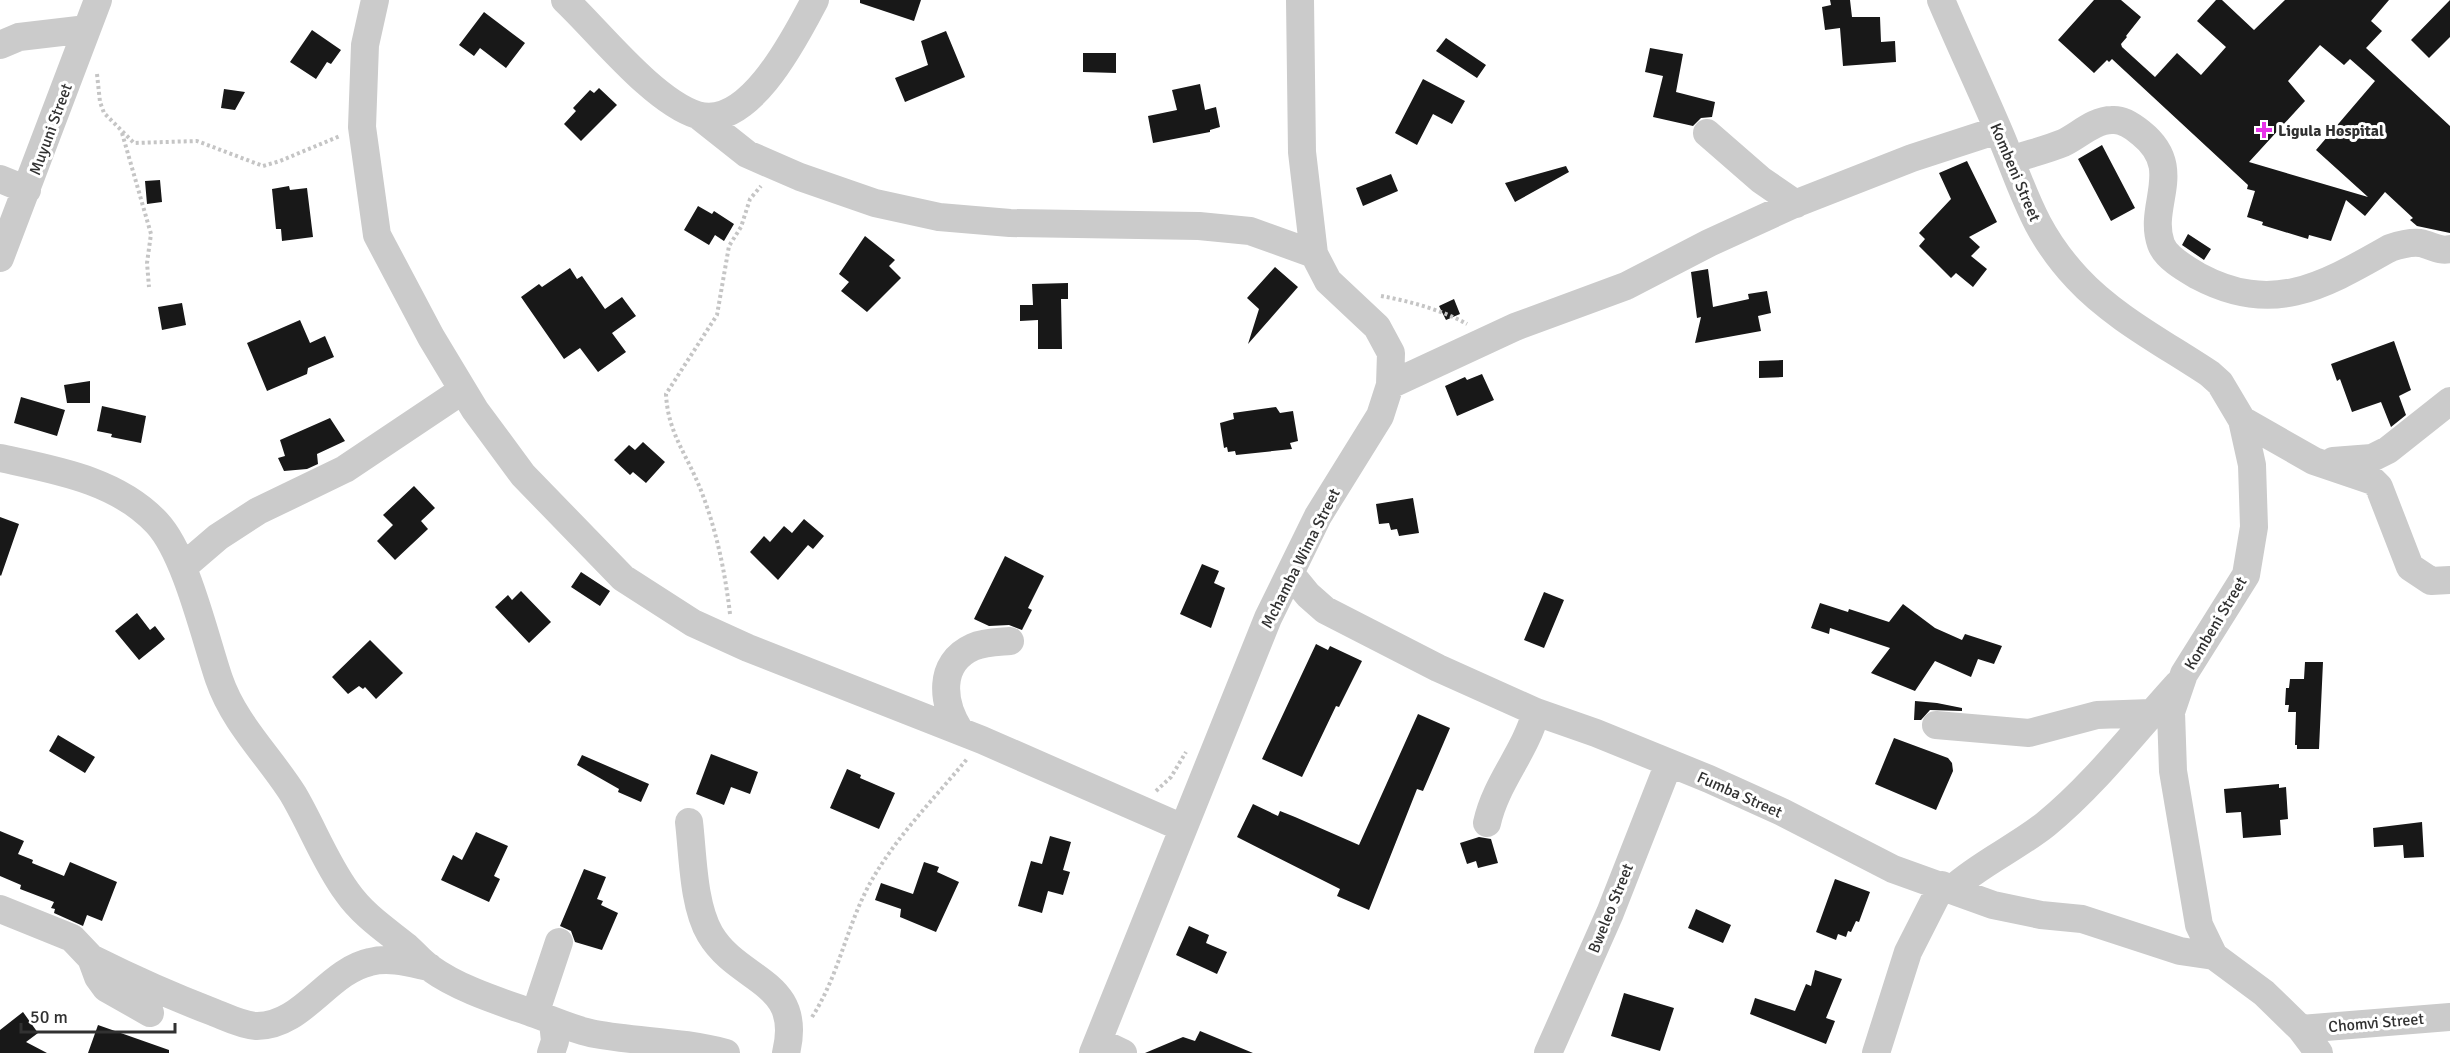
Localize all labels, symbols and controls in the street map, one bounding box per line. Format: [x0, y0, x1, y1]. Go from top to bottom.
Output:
street label: Muyuni Street [25, 80, 77, 178]
street label: Kombeni Street [1985, 120, 2045, 225]
marker: Ligula Hospital [2255, 121, 2273, 139]
place label: Ligula Hospital [2278, 121, 2384, 141]
street label: Mchamba Wima Street [1257, 485, 1345, 632]
street label: Kombeni Street [2180, 573, 2252, 674]
street label: Fumba Street [1694, 767, 1786, 823]
street label: Bweleo Street [1584, 860, 1638, 956]
scale bar [21, 996, 176, 1034]
text: 50 m [30, 1006, 68, 1028]
street label: Chomvi Street [2327, 1009, 2425, 1037]

